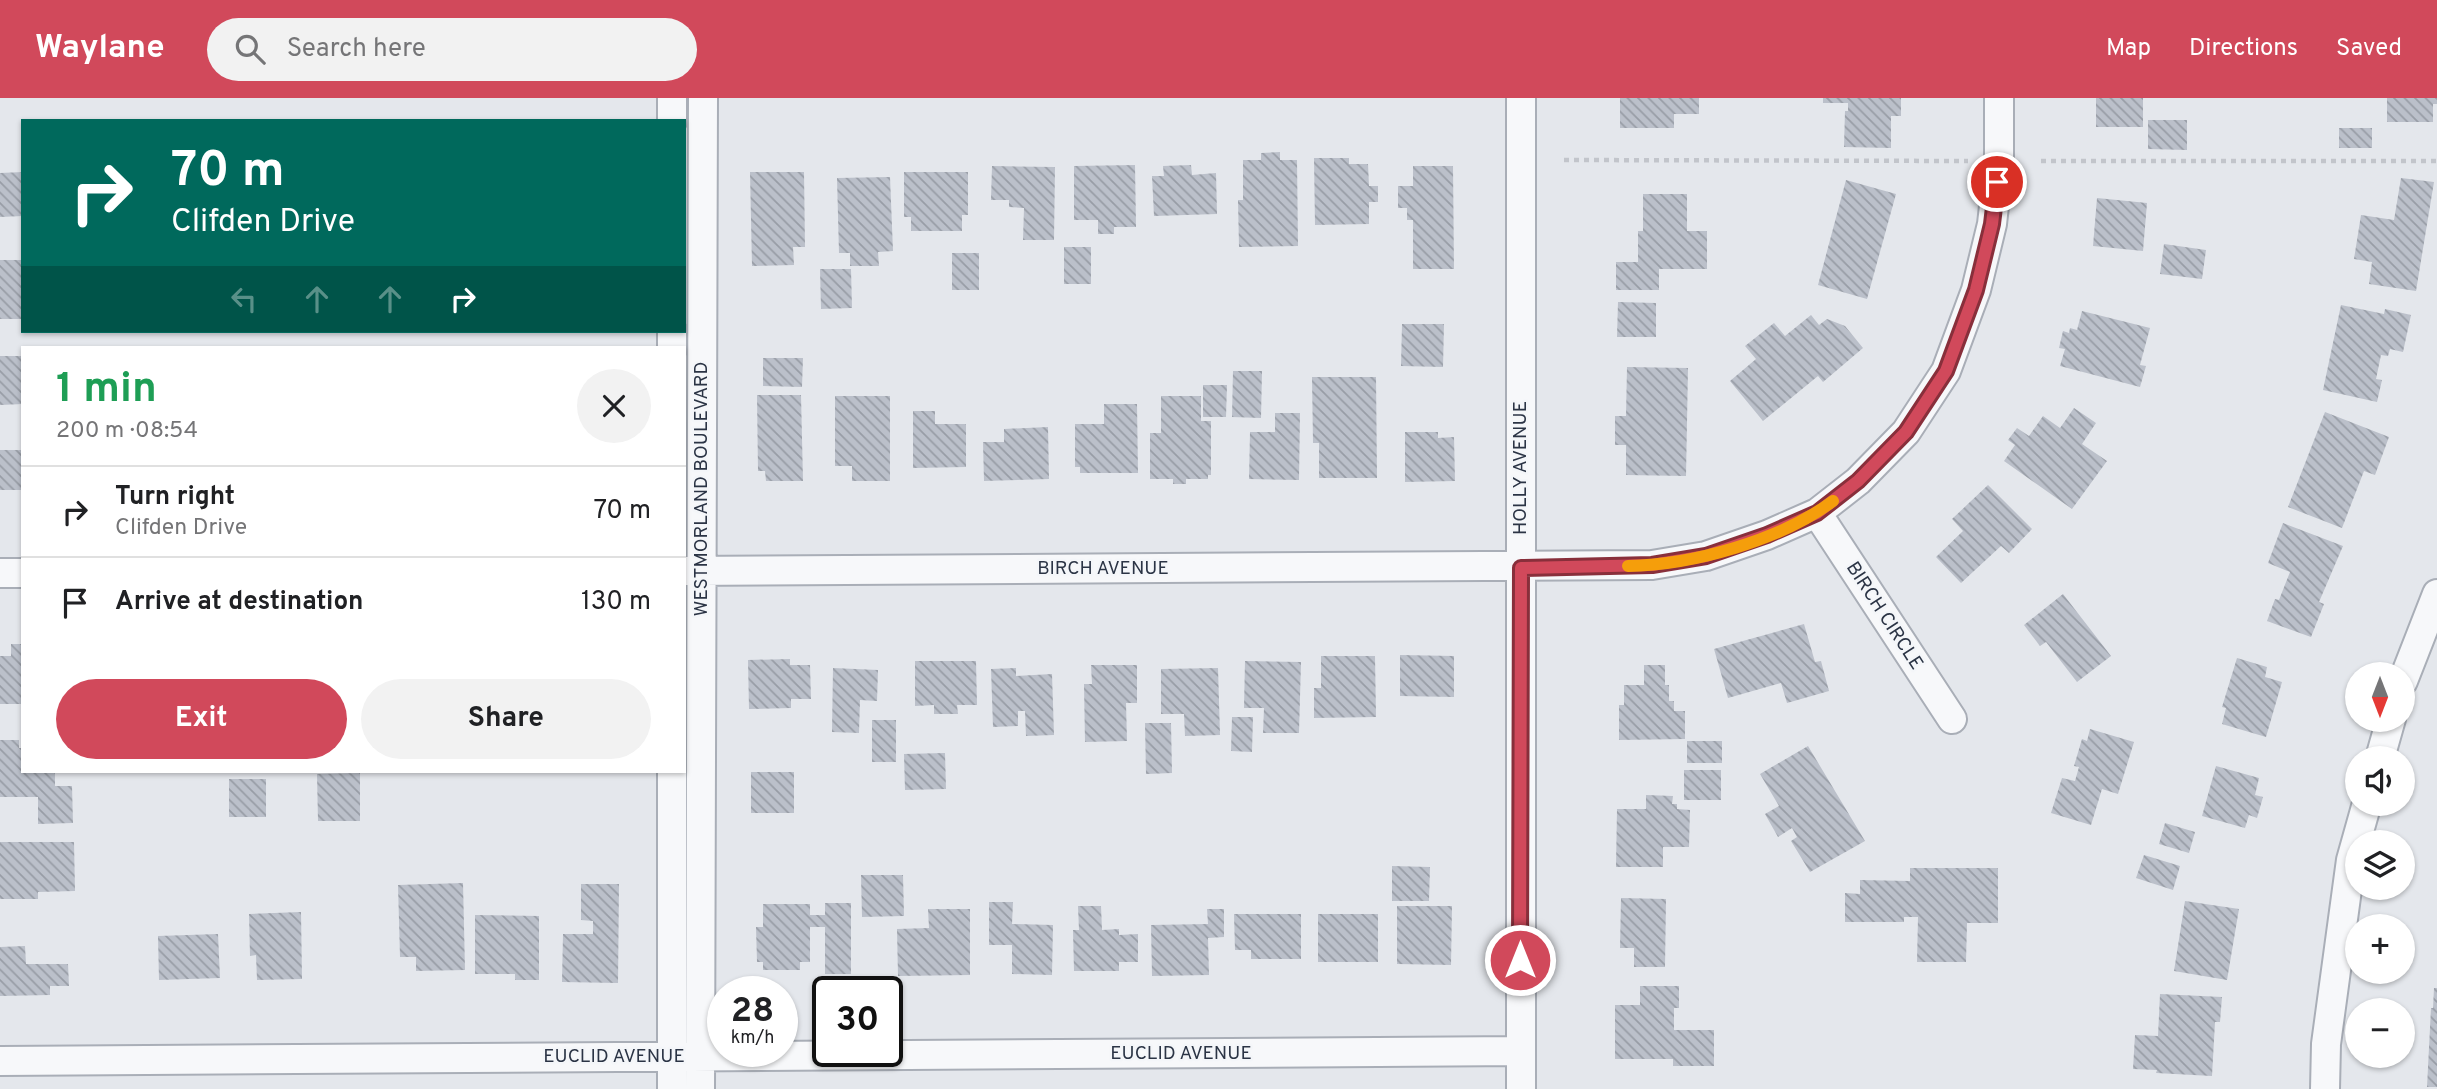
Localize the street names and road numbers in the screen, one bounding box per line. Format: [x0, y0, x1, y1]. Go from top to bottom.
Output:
street label: WESTMORLAND BOULEVARD [690, 362, 714, 616]
street label: HOLLY AVENUE [1509, 401, 1533, 535]
street label: BIRCH AVENUE [1037, 557, 1169, 581]
street label: BIRCH CIRCLE [1840, 557, 1928, 675]
street label: EUCLID AVENUE [1110, 1042, 1252, 1066]
street label: EUCLID AVENUE [543, 1045, 685, 1069]

